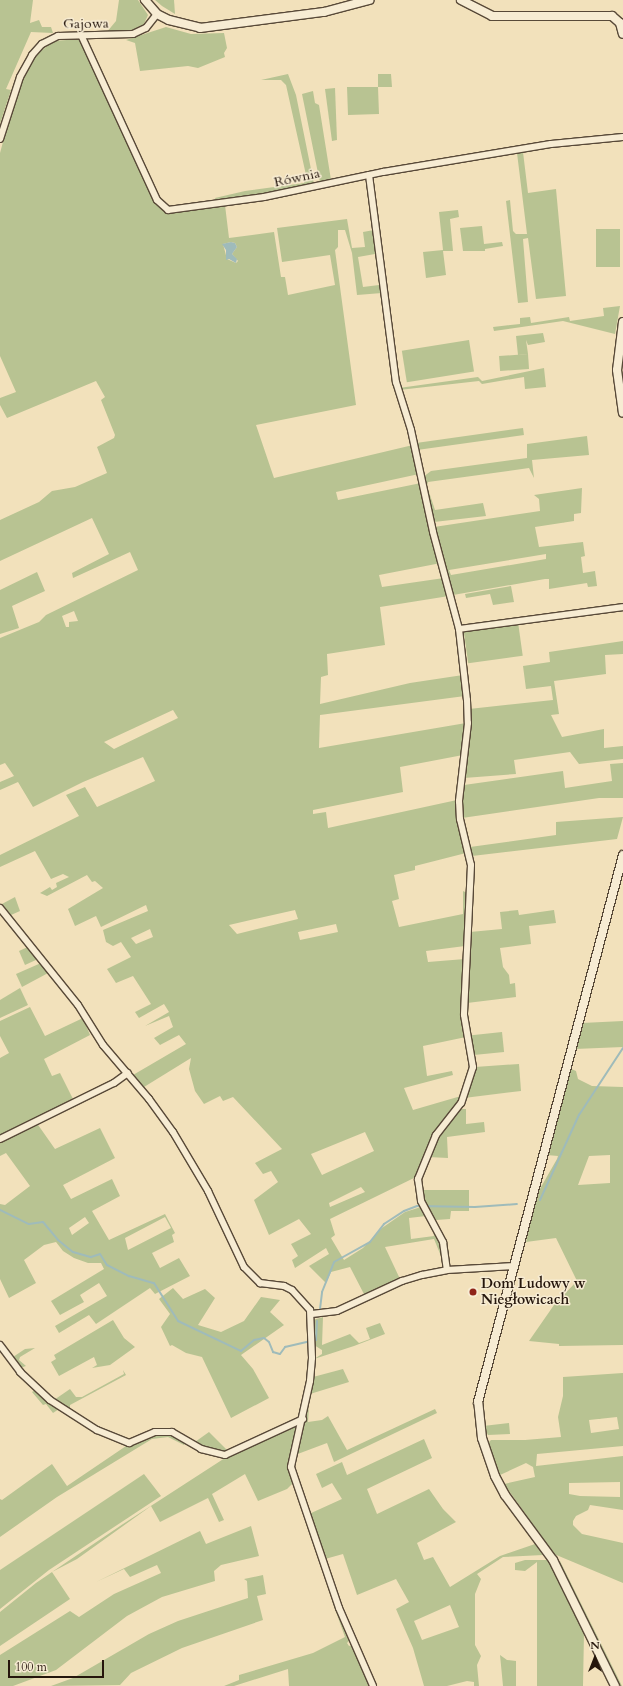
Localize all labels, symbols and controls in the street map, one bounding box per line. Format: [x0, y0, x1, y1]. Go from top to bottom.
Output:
street label: Gajowa [63, 15, 109, 33]
street label: Równia [273, 165, 321, 191]
place label: Dom Ludowy w Niegłowicach [481, 1276, 586, 1308]
marker: Dom Ludowy w Niegłowicach [468, 1287, 478, 1297]
north arrow [575, 1638, 615, 1678]
text: N [590, 1638, 600, 1653]
scale bar [10, 1652, 106, 1678]
text: 100 m [15, 1659, 47, 1675]

